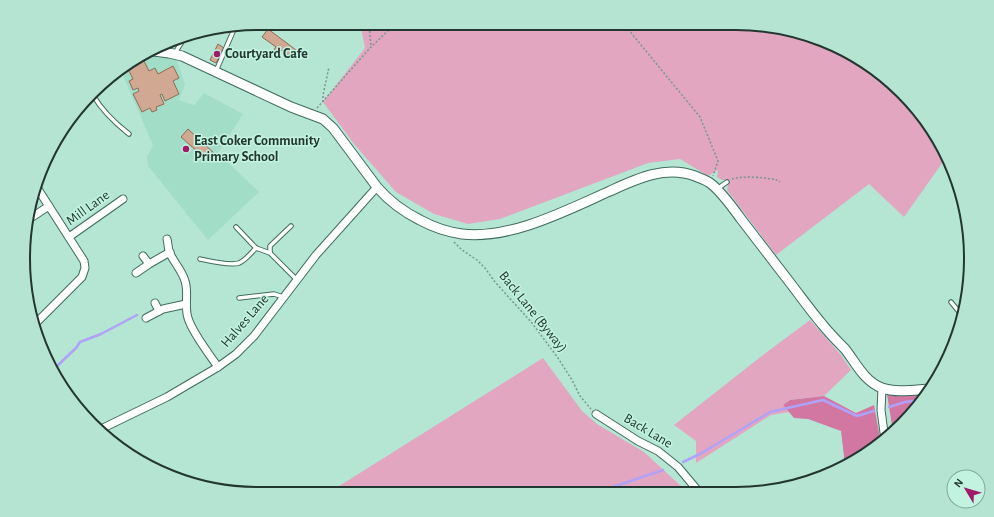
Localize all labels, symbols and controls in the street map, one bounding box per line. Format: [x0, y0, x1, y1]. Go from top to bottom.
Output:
place label: Courtyard Cafe [225, 47, 308, 61]
marker: Courtyard Cafe [212, 49, 222, 59]
place label: East Coker Community Primary School [194, 134, 320, 164]
marker: East Coker Community Primary School [181, 144, 191, 154]
street label: Mill Lane [64, 188, 112, 228]
street label: Back Lane (Byway) [496, 269, 570, 355]
street label: Halves Lane [218, 292, 272, 350]
street label: Back Lane [621, 411, 675, 451]
north arrow [946, 469, 986, 509]
text: N [952, 477, 965, 490]

